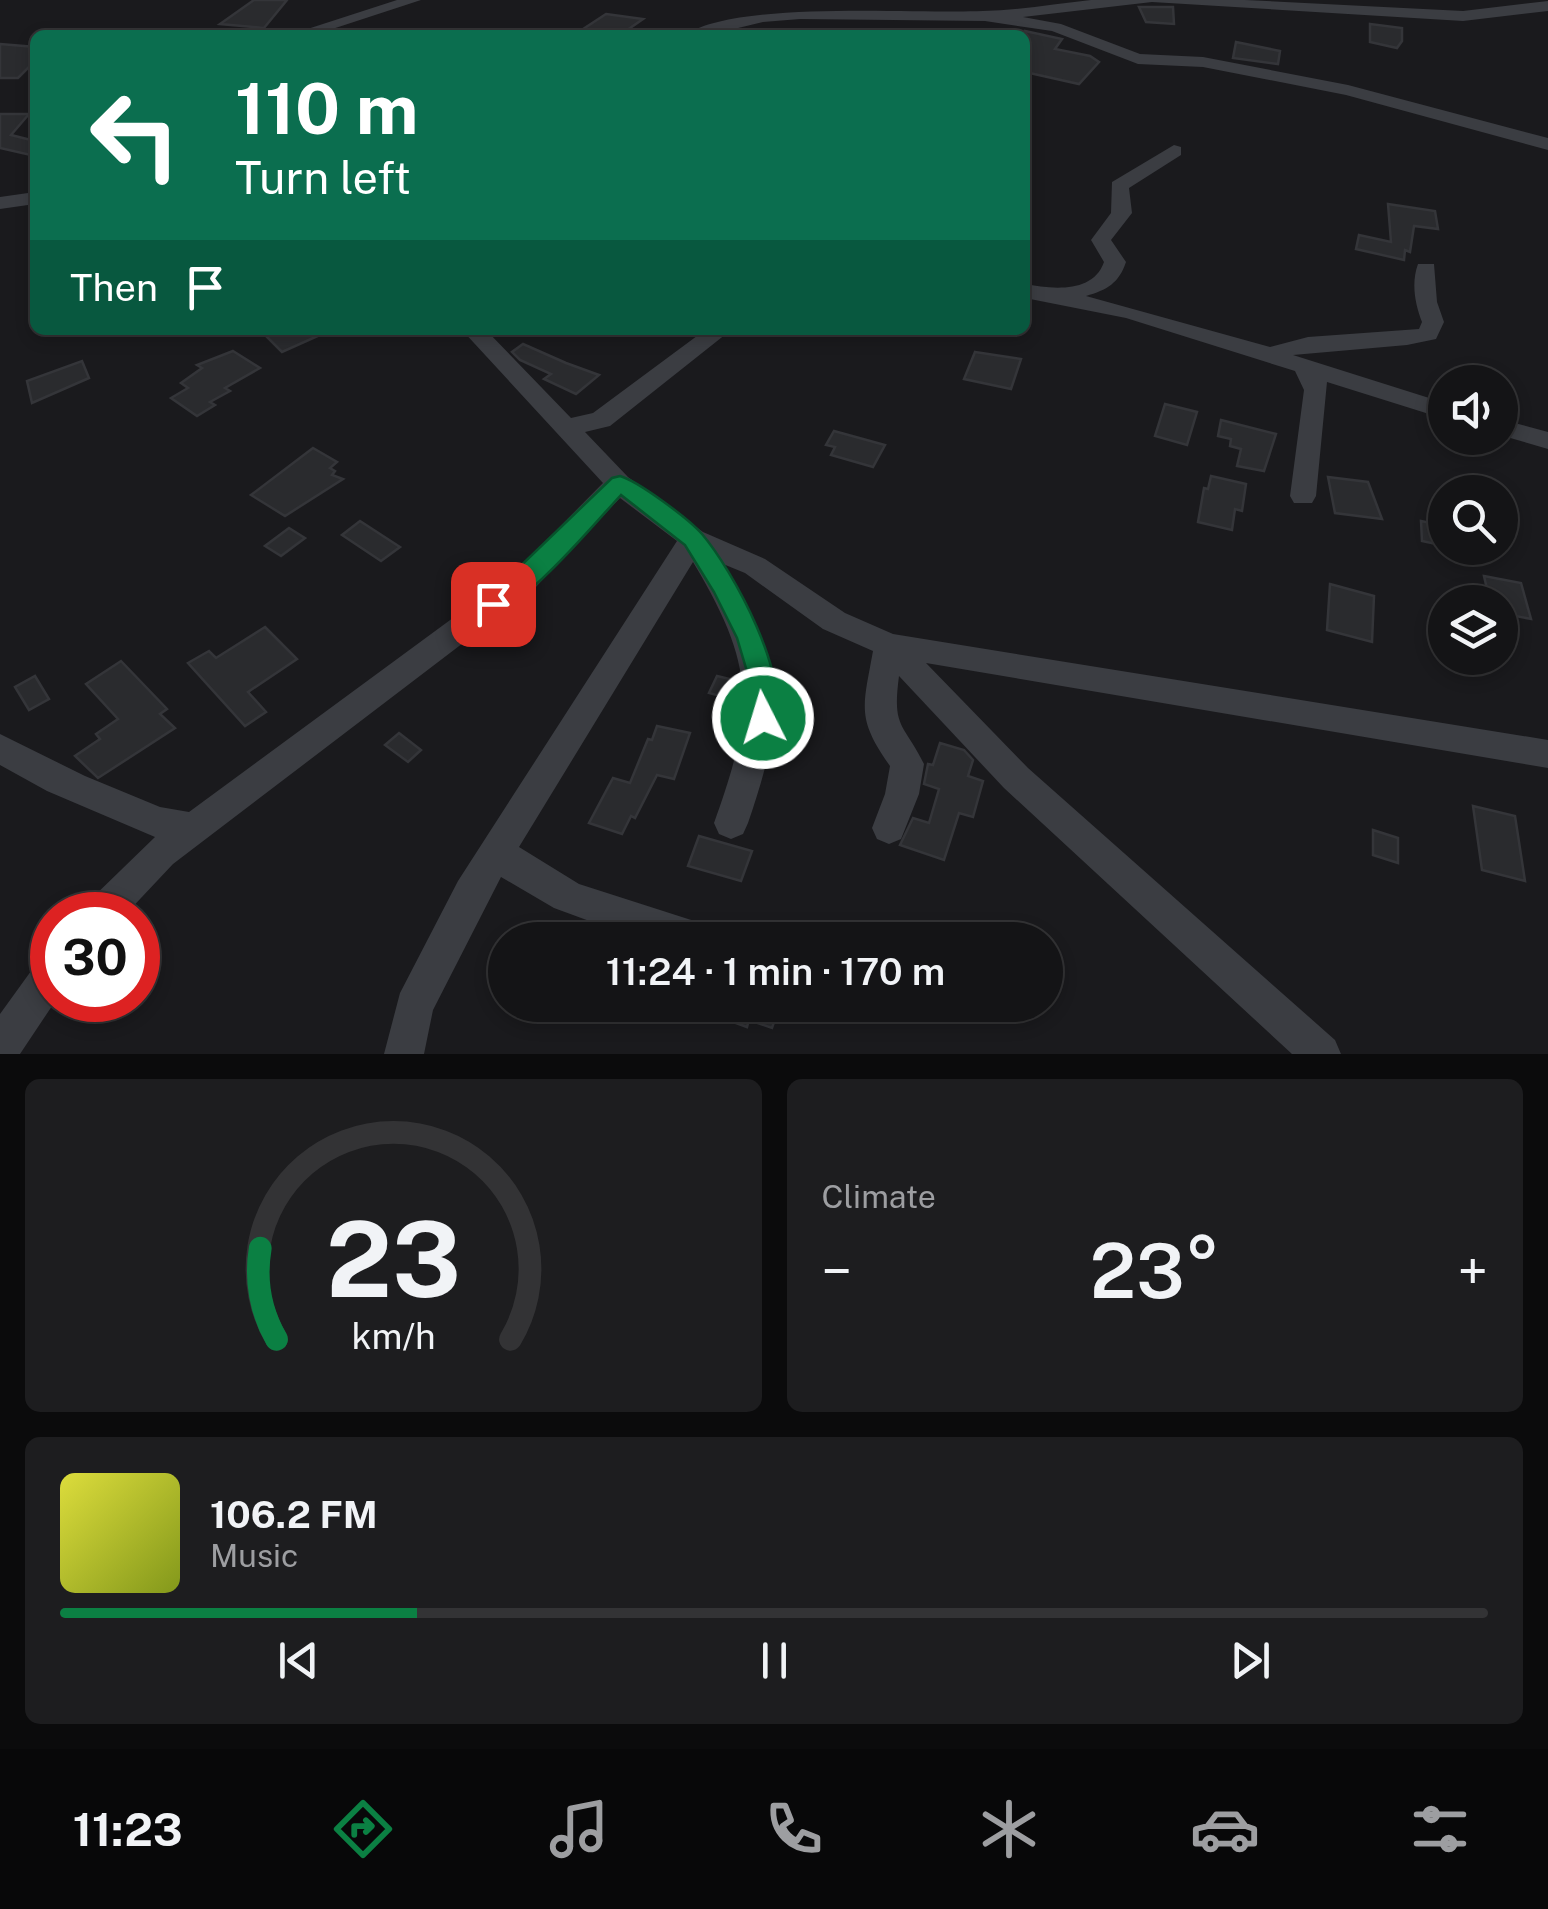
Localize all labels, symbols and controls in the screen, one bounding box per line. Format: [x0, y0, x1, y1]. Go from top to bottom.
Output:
text: 110 m [235, 67, 419, 150]
icon: left [70, 70, 200, 200]
text: Turn left [235, 151, 411, 204]
icon: arrive [178, 260, 233, 315]
text: Then [70, 265, 158, 310]
map controls [1428, 365, 1518, 675]
button: sound [1428, 365, 1518, 455]
button: search [1428, 475, 1518, 565]
pin [451, 562, 536, 647]
icon: arrive [466, 577, 521, 632]
button: layers [1428, 585, 1518, 675]
position arrow [711, 666, 815, 770]
speed limit sign: 30 [30, 892, 160, 1022]
text: 11:24 · 1 min · 170 m [606, 949, 945, 994]
text: Climate [822, 1178, 936, 1215]
text: 23 [326, 1198, 461, 1320]
text: 23° [1090, 1227, 1220, 1315]
text: − [822, 1239, 852, 1303]
text: + [1457, 1239, 1488, 1303]
text: km/h [351, 1315, 435, 1357]
text: 106.2 FM [210, 1492, 378, 1537]
text: Music [210, 1537, 298, 1574]
icon: previous [271, 1633, 326, 1688]
icon: pause [747, 1633, 802, 1688]
icon: next [1223, 1633, 1278, 1688]
icon: directions [328, 1794, 398, 1864]
icon: music [544, 1794, 614, 1864]
icon: phone [759, 1794, 829, 1864]
icon: climate [974, 1794, 1044, 1864]
icon: car [1190, 1794, 1260, 1864]
icon: filters [1405, 1794, 1475, 1864]
text: 11:23 [73, 1803, 183, 1856]

